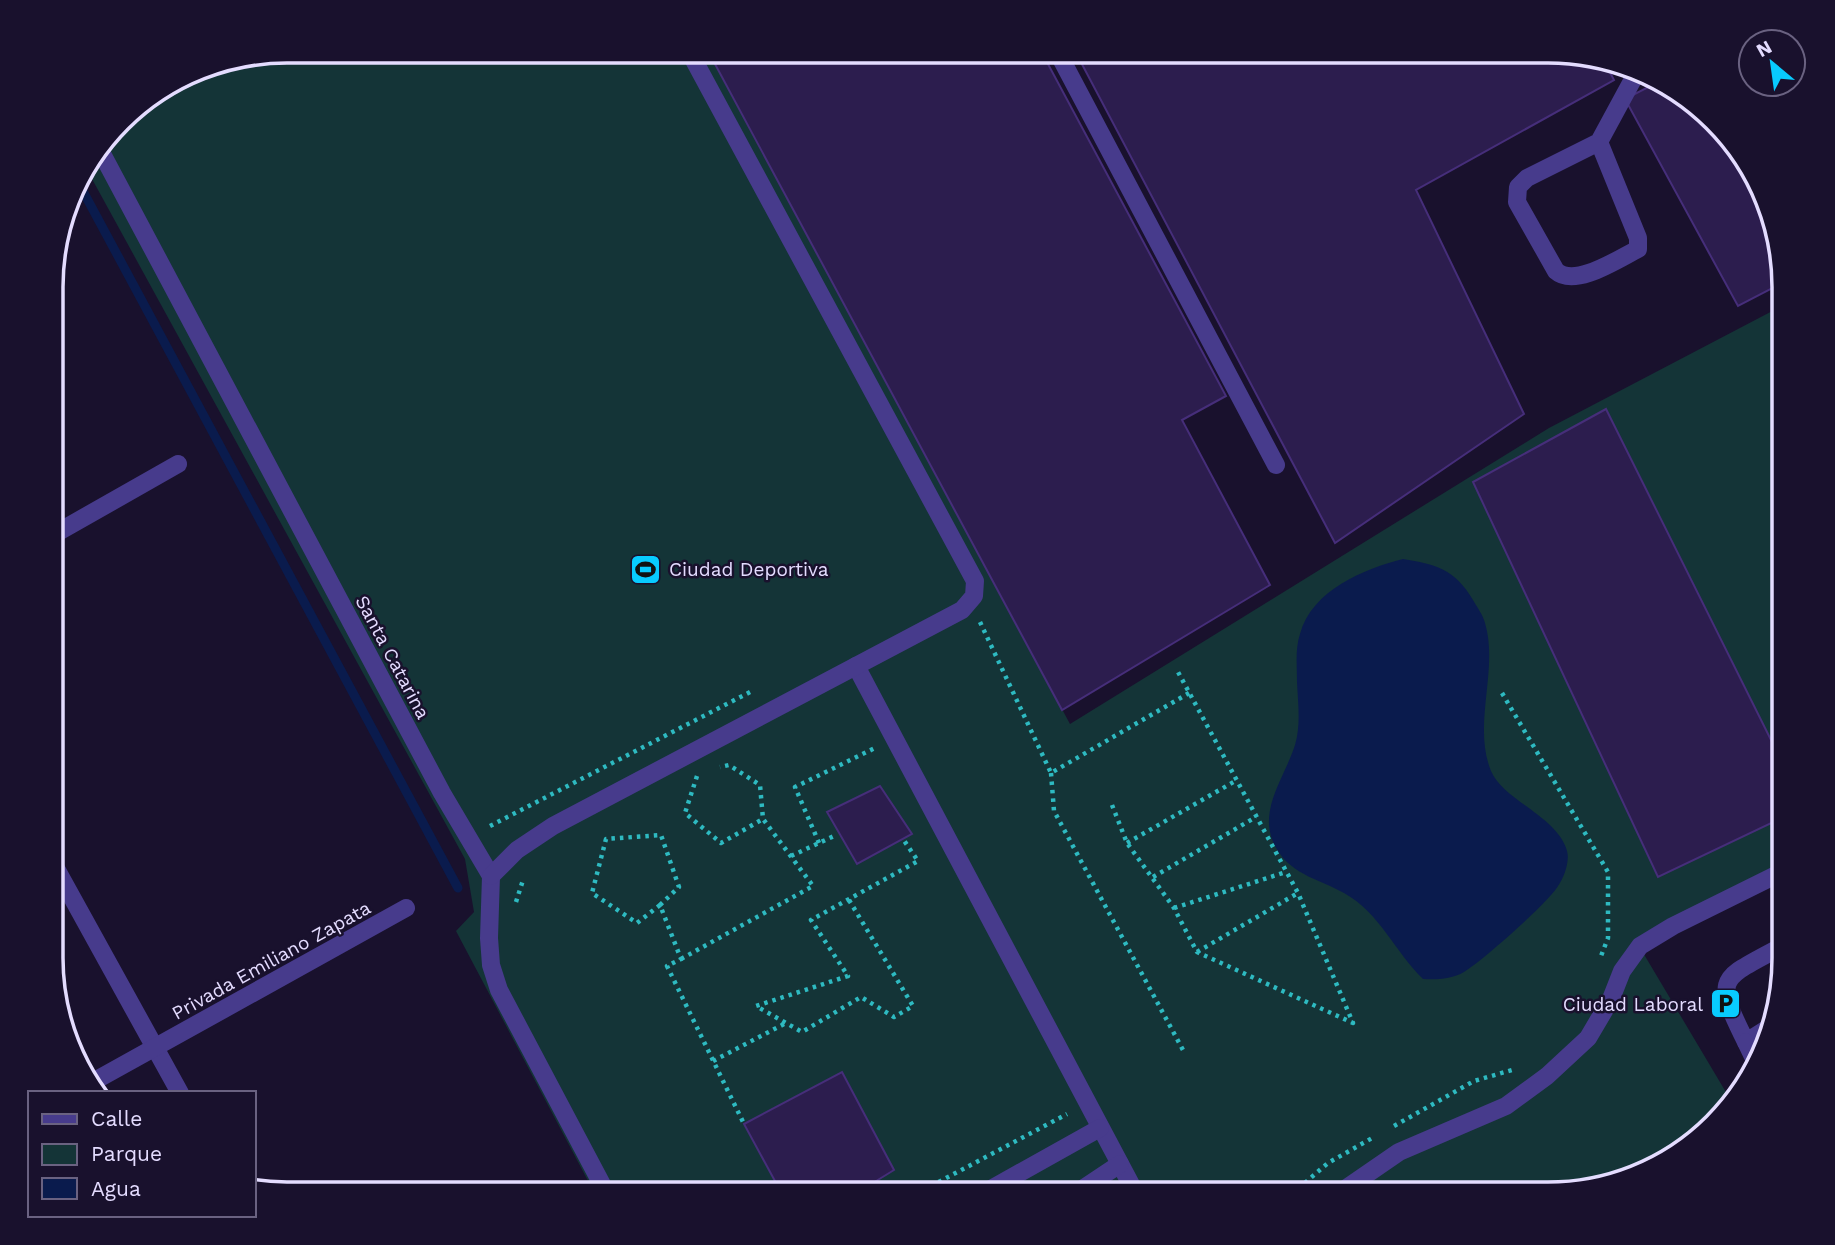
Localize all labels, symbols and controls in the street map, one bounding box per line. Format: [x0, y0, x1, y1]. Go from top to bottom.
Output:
north arrow [1737, 28, 1807, 98]
text: N [1752, 35, 1776, 62]
sports icon: Ciudad Deportiva [629, 552, 663, 586]
place label: Ciudad Deportiva [669, 558, 829, 581]
street label: Santa Catarina [350, 592, 435, 723]
street label: Privada Emiliano Zapata [168, 896, 375, 1025]
parking icon: Ciudad Laboral [1709, 987, 1743, 1021]
place label: Ciudad Laboral [1563, 993, 1703, 1016]
legend [28, 1091, 256, 1217]
text: Calle [91, 1106, 142, 1131]
text: Parque [91, 1141, 162, 1166]
text: Agua [91, 1176, 141, 1201]

